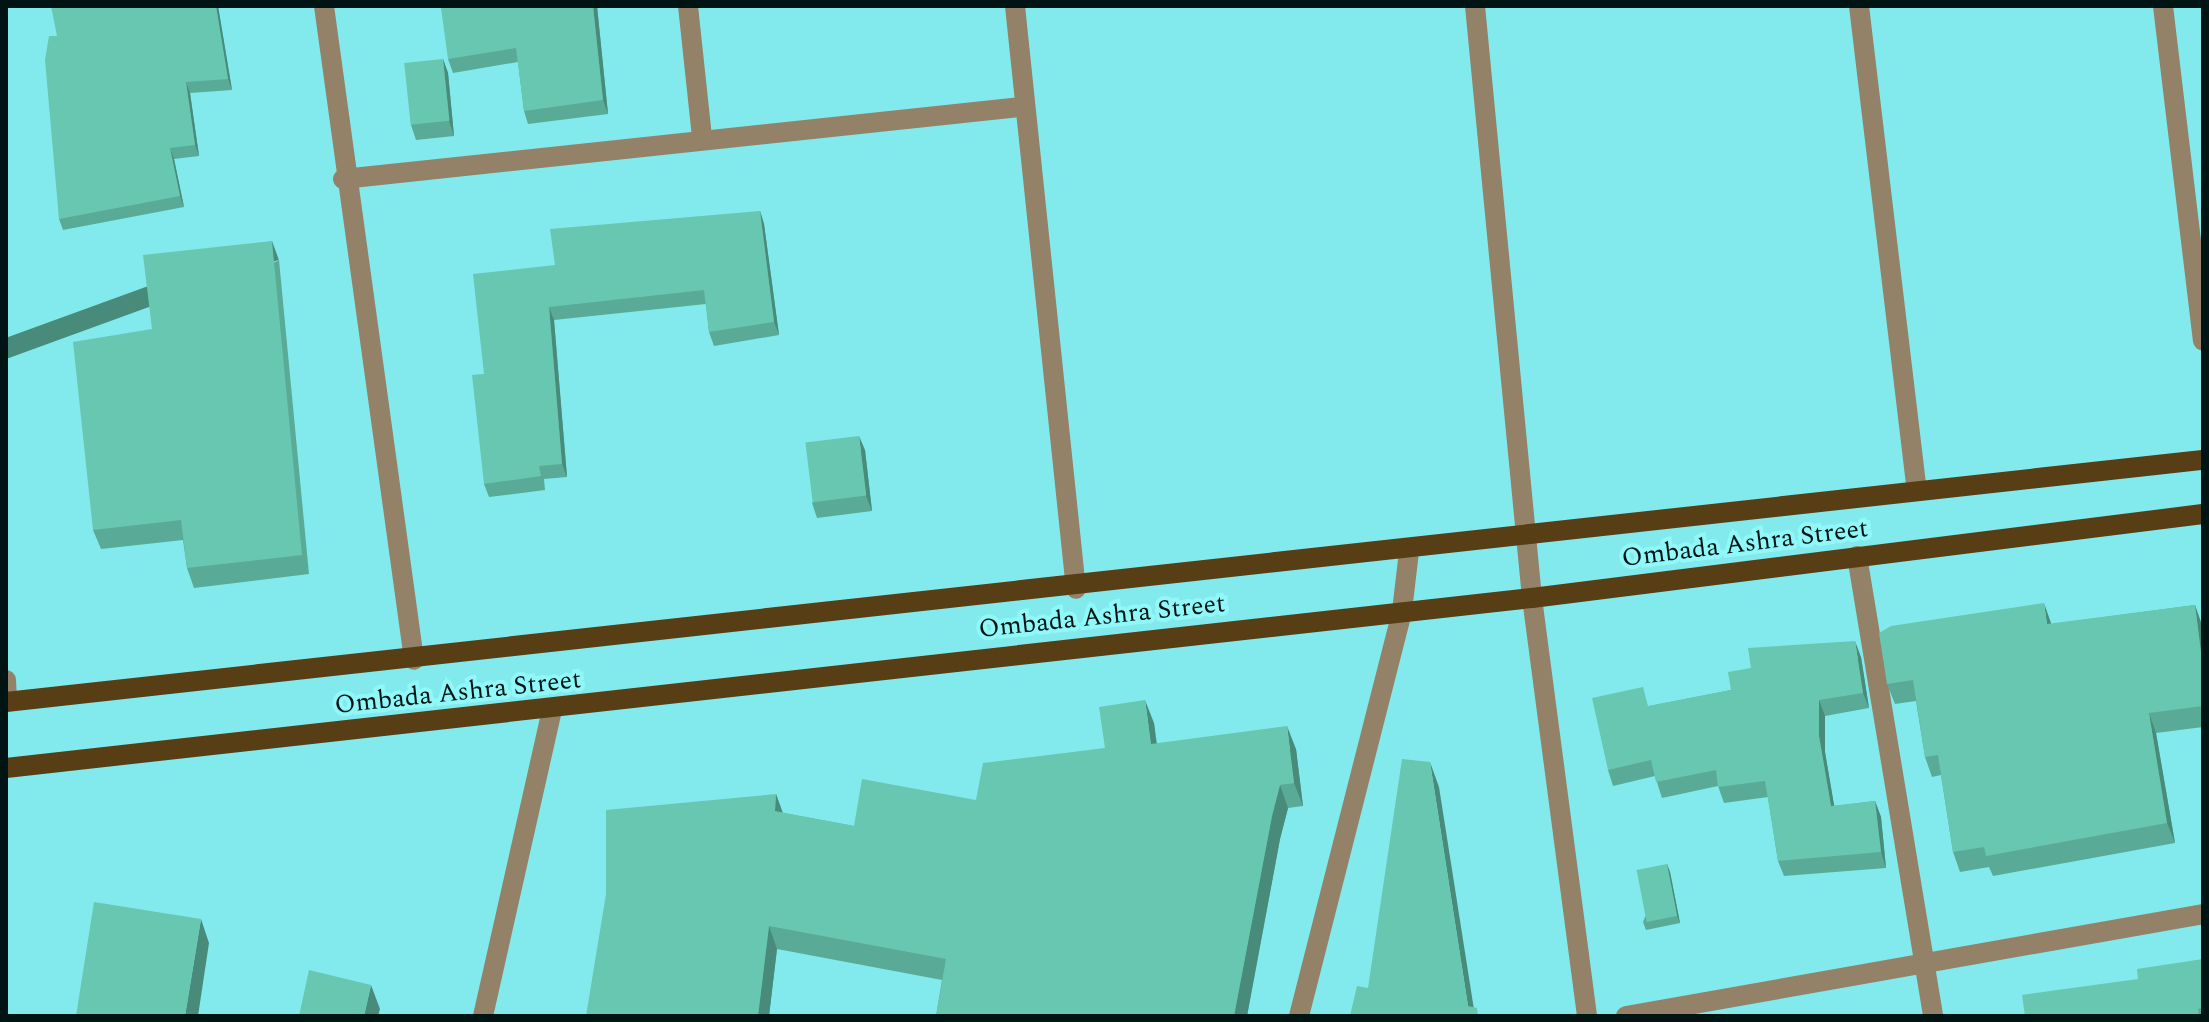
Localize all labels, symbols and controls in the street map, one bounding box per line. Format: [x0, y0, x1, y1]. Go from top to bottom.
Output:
street label: Ombada Ashra Street [1620, 513, 1870, 575]
street label: Ombada Ashra Street [977, 589, 1227, 645]
street label: Ombada Ashra Street [333, 665, 583, 721]

